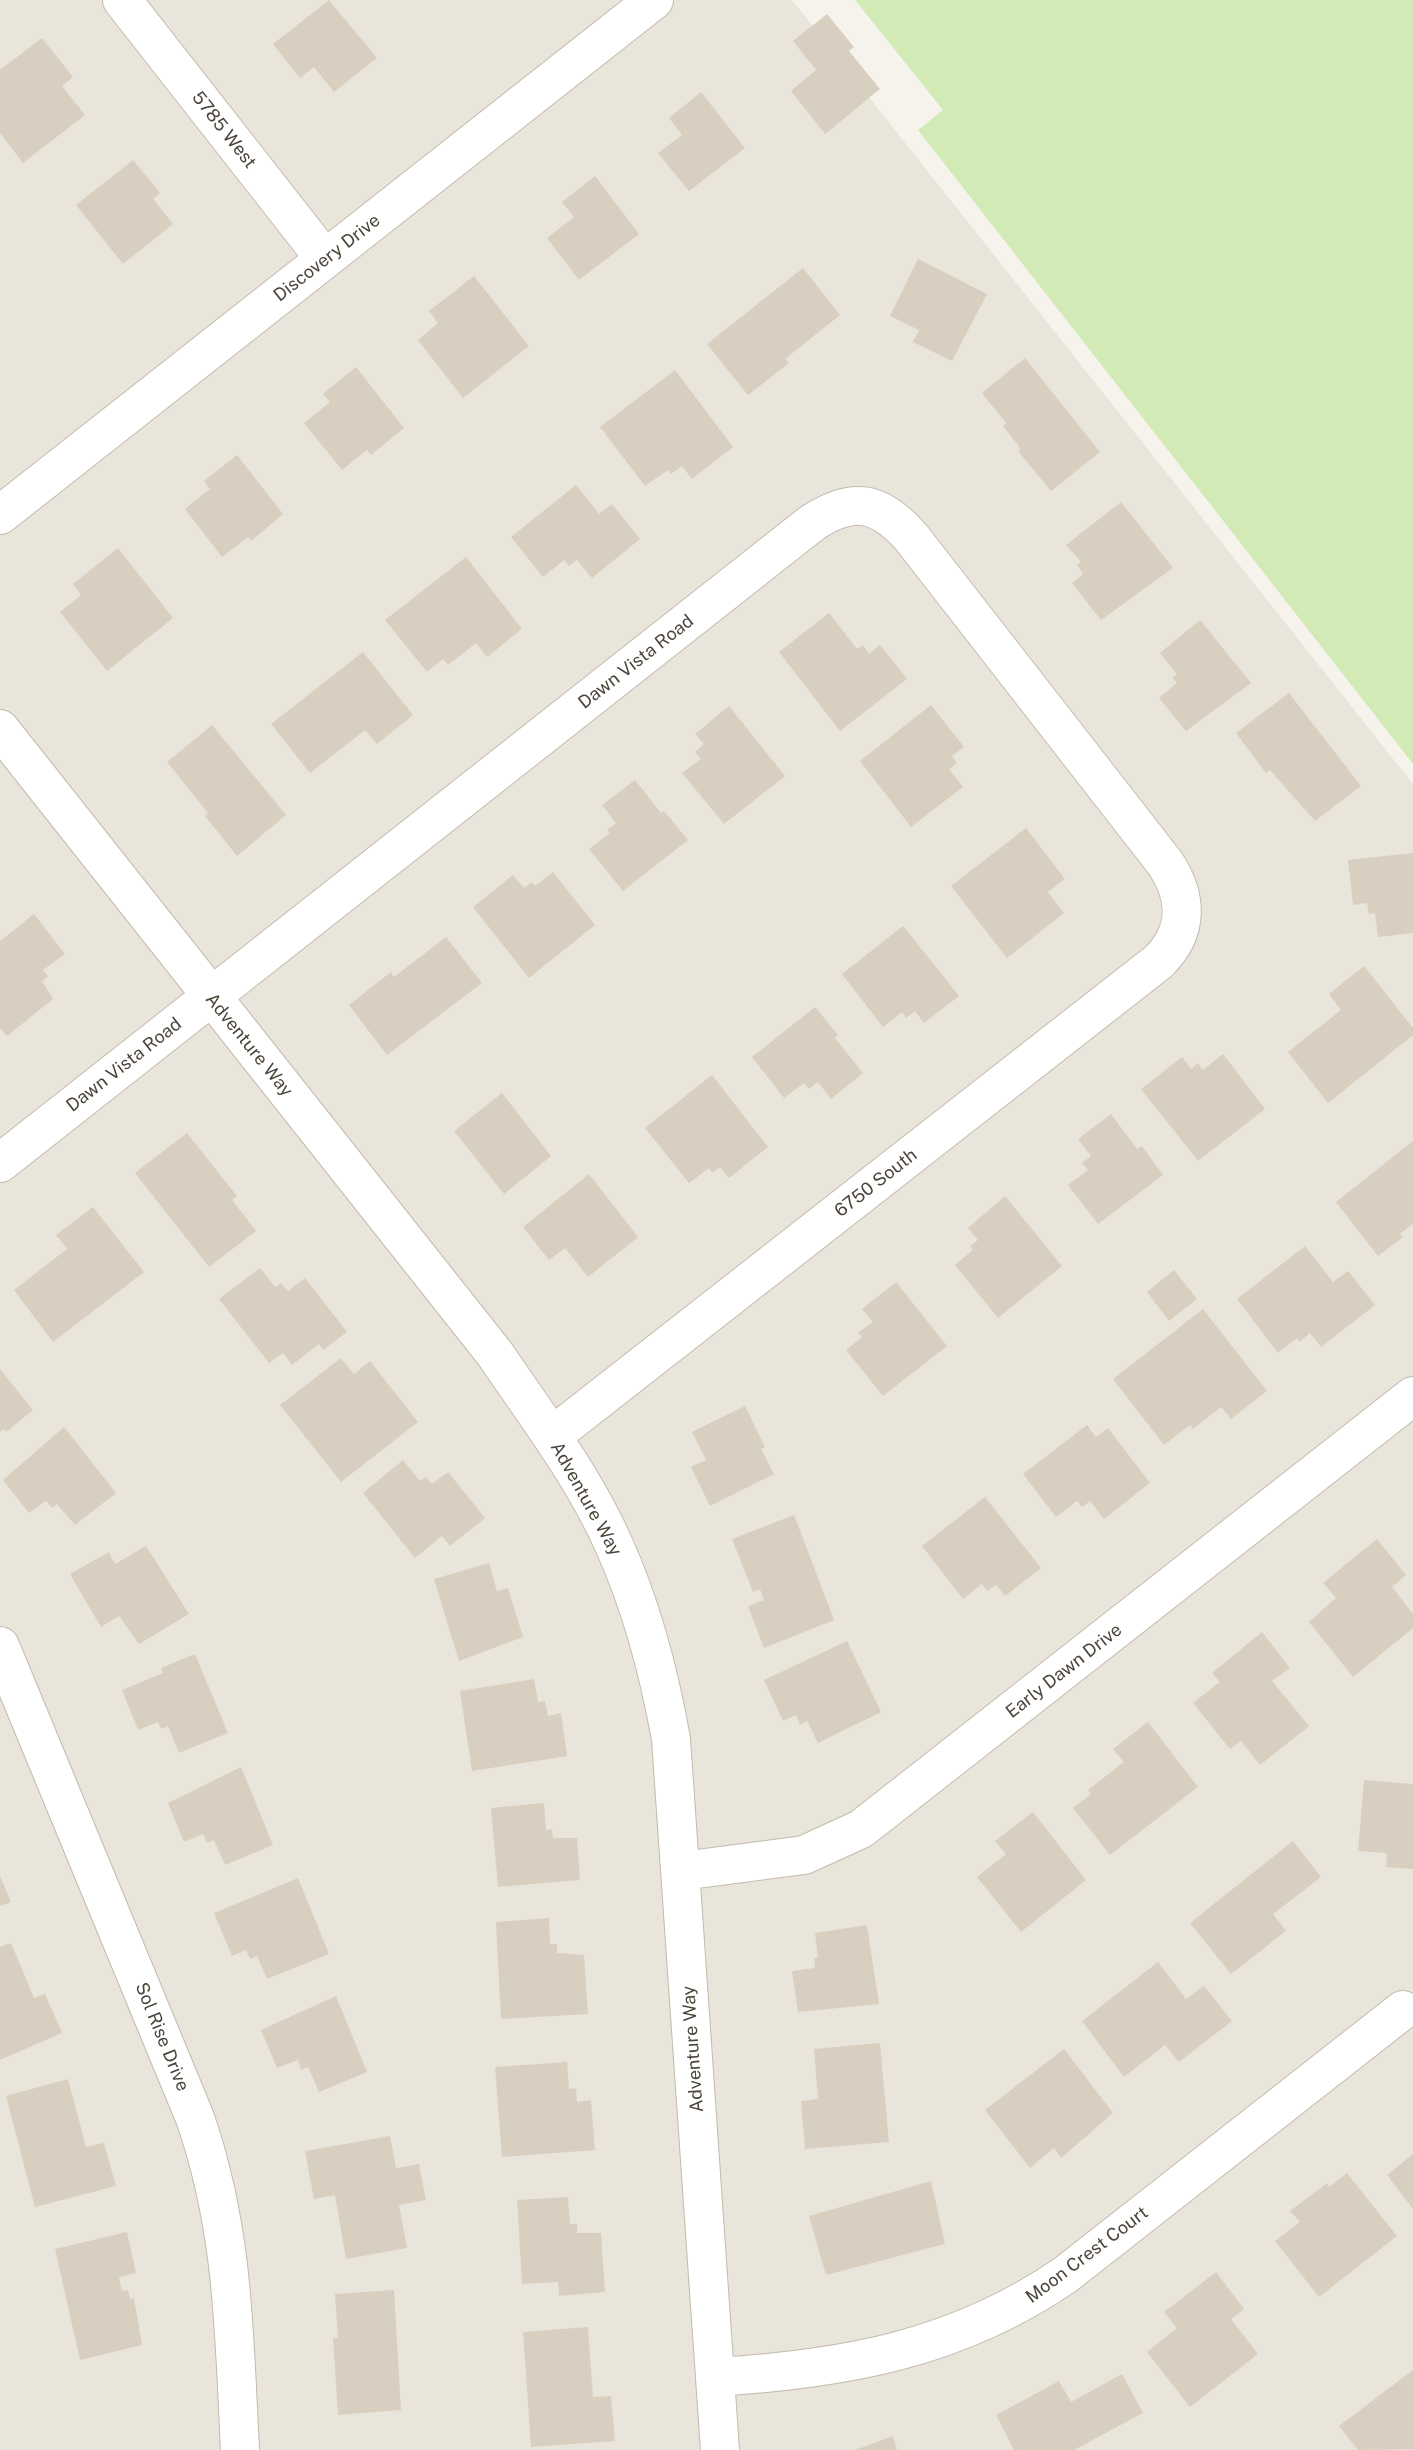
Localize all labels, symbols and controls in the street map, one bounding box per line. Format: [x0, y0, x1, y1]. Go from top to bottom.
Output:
street label: 5785 West [187, 87, 261, 173]
street label: Discovery Drive [269, 210, 385, 306]
street label: Dawn Vista Road [574, 610, 698, 714]
street label: Adventure Way [201, 989, 297, 1101]
street label: Dawn Vista Road [62, 1013, 186, 1117]
street label: 6750 South [830, 1144, 922, 1222]
street label: Adventure Way [546, 1438, 626, 1560]
street label: Early Dawn Drive [1002, 1619, 1126, 1723]
street label: Sol Rise Drive [130, 1979, 194, 2095]
street label: Adventure Way [678, 1985, 708, 2113]
street label: Moon Crest Court [1022, 2202, 1152, 2308]

